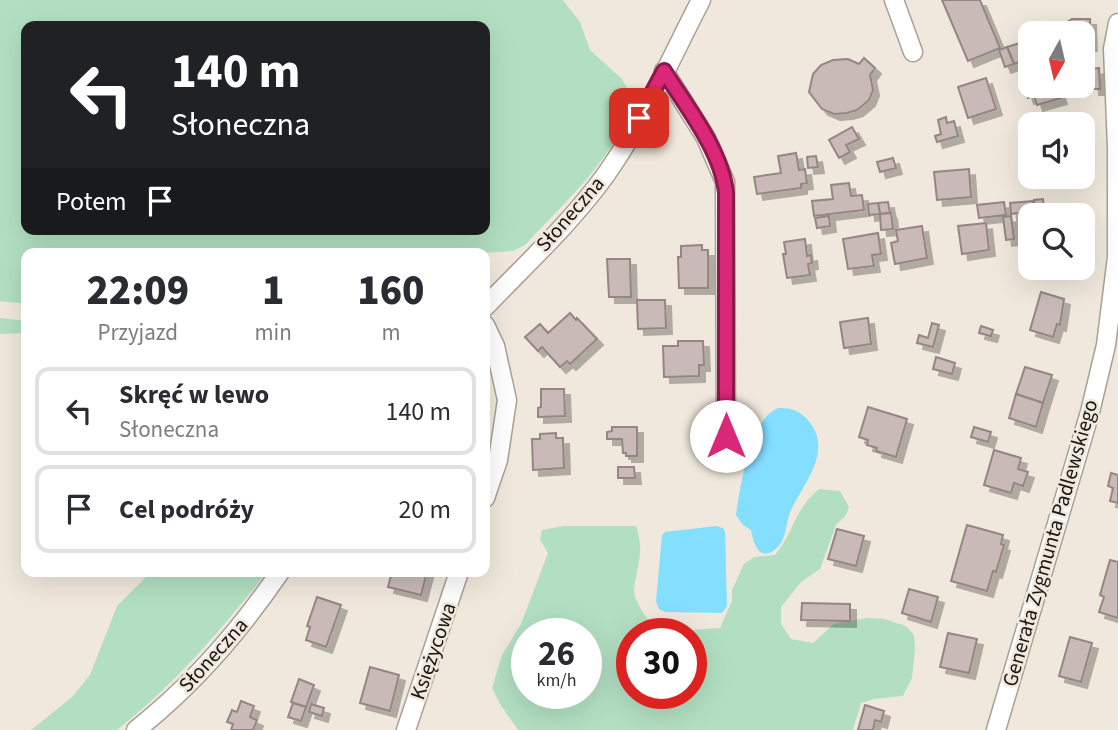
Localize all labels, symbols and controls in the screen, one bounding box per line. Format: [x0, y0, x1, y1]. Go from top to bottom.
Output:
north arrow [1018, 21, 1096, 98]
map controls [1018, 21, 1095, 280]
text: 140 m [171, 37, 300, 107]
icon: left [56, 49, 147, 140]
pin [609, 88, 669, 148]
icon: arrive [620, 99, 658, 137]
text: Słoneczna [171, 102, 310, 148]
button: sound [1018, 112, 1095, 189]
street label: Słoneczna [529, 170, 611, 258]
icon: arrive [141, 182, 179, 220]
text: Potem [56, 183, 127, 220]
button: search [1018, 203, 1095, 280]
text: 22:09 [86, 261, 189, 321]
text: 1 [262, 261, 284, 321]
text: 160 [357, 261, 425, 321]
text: Przyjazd [97, 316, 178, 349]
text: min [255, 316, 292, 349]
text: m [381, 316, 400, 349]
text: Skręć w lewo [119, 376, 269, 413]
icon: left [60, 392, 98, 430]
text: 140 m [385, 393, 451, 430]
street label: Generała Zygmunta Padlewskiego [995, 396, 1105, 690]
position arrow [689, 399, 763, 473]
text: Słoneczna [119, 413, 219, 446]
icon: arrive [60, 490, 98, 528]
text: Cel podróży [119, 491, 254, 528]
text: 20 m [398, 491, 451, 528]
street label: Księżycowa [402, 598, 464, 704]
street label: Słoneczna [171, 611, 255, 699]
speed limit sign: 30 [616, 618, 707, 709]
text: 26 [538, 629, 575, 679]
text: km/h [537, 668, 576, 693]

